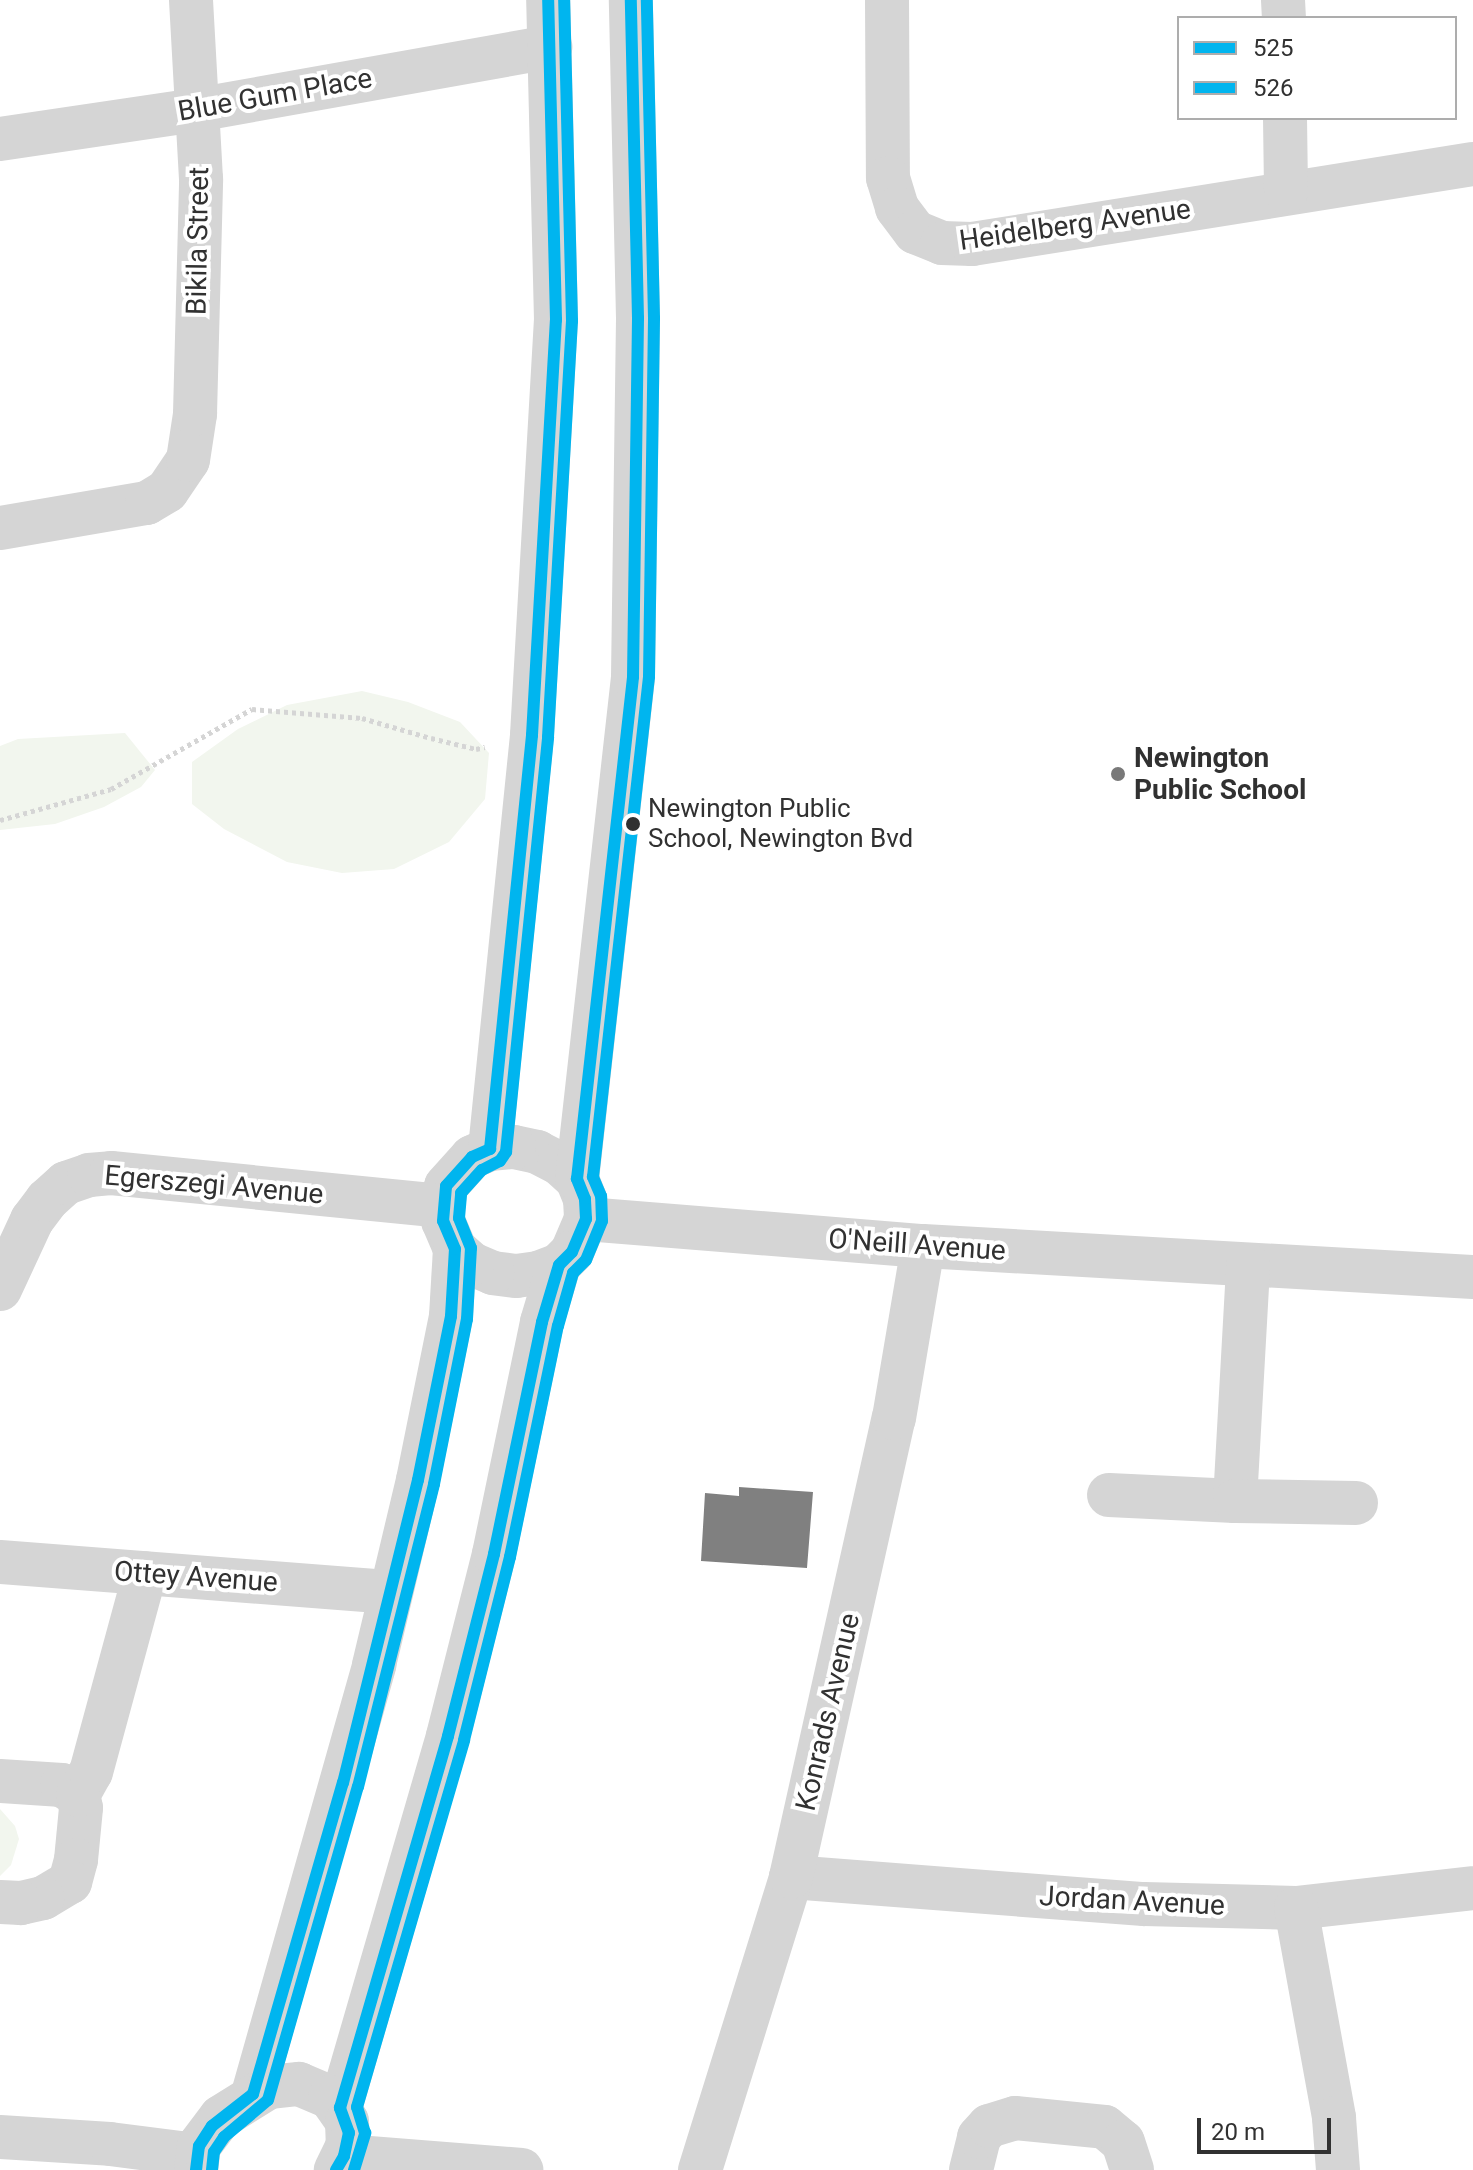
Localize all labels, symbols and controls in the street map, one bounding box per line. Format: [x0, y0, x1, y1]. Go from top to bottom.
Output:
legend [1177, 16, 1457, 120]
text: 525 [1253, 34, 1293, 62]
street label: Blue Gum Place [175, 61, 375, 129]
text: 526 [1253, 74, 1293, 102]
street label: Bikila Street [180, 167, 216, 315]
street label: Heidelberg Avenue [957, 192, 1193, 258]
place label: Newington Public School [1134, 741, 1306, 807]
marker: Newington Public School [1109, 765, 1127, 783]
place label: Newington Public School, Newington Bvd [648, 793, 913, 854]
marker: Newington Public School, Newington Bvd [625, 816, 641, 832]
street label: Egerszegi Avenue [103, 1159, 325, 1211]
street label: O'Neill Avenue [827, 1222, 1007, 1268]
street label: Ottey Avenue [113, 1555, 279, 1599]
street label: Konrads Avenue [789, 1610, 867, 1814]
street label: Jordan Avenue [1038, 1879, 1226, 1923]
scale bar [1201, 2102, 1335, 2152]
text: 20 m [1211, 2118, 1265, 2146]

